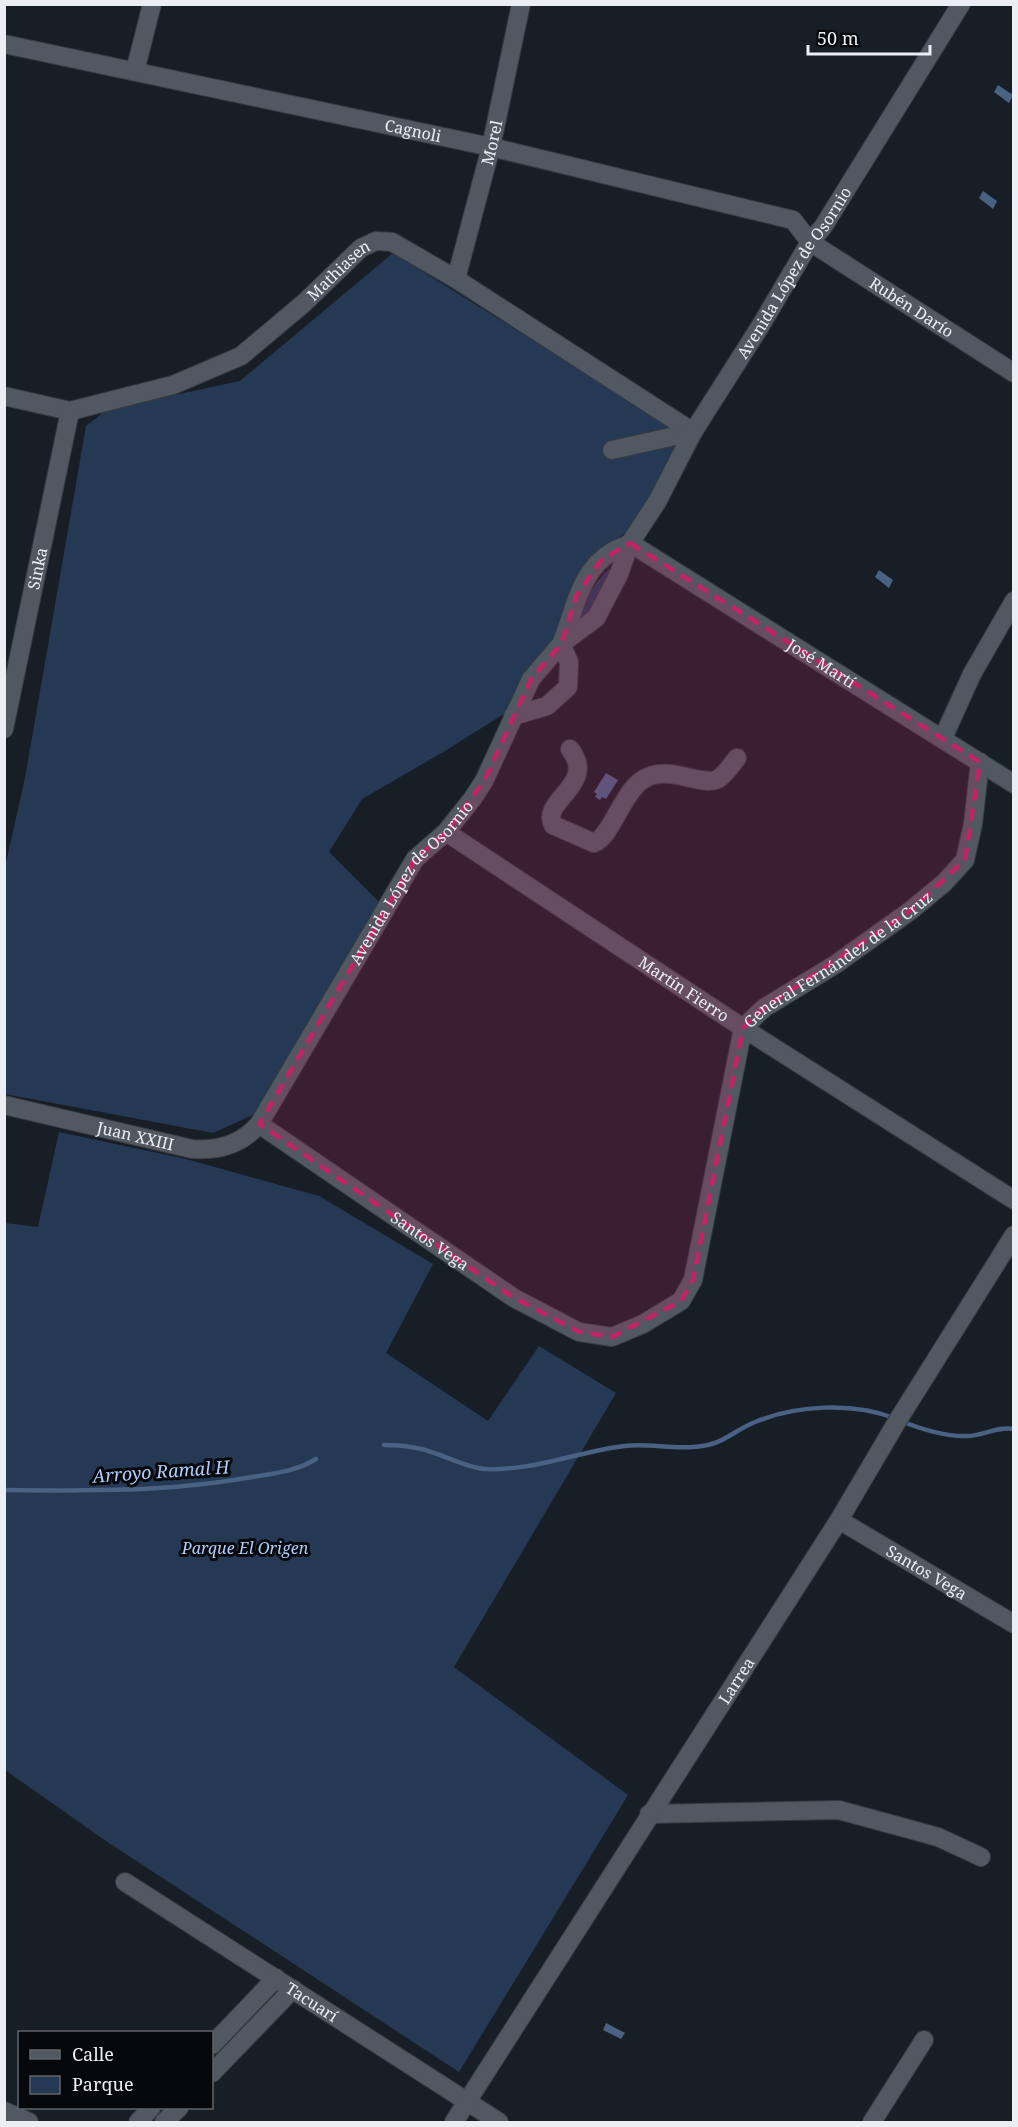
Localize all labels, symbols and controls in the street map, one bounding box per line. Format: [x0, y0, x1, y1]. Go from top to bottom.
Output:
scale bar [808, 18, 930, 56]
text: 50 m [817, 26, 859, 50]
street label: Cagnoli [383, 114, 443, 147]
street label: Morel [476, 118, 507, 167]
street label: Avenida López de Osornio [731, 182, 856, 363]
street label: Mathiasen [302, 234, 374, 306]
street label: Rubén Darío [865, 272, 958, 342]
street label: Sinka [22, 545, 52, 591]
street label: José Martí [782, 633, 860, 693]
street label: Avenida López de Osornio [344, 796, 478, 969]
street label: General Fernández de la Cruz [739, 886, 937, 1033]
street label: Martín Fierro [634, 951, 733, 1027]
street label: Juan XXIII [94, 1116, 176, 1155]
street label: Santos Vega [386, 1206, 474, 1275]
water label: Arroyo Ramal H [90, 1454, 232, 1488]
park label: Parque El Origen [181, 1537, 309, 1559]
street label: Santos Vega [882, 1540, 971, 1605]
street label: Larrea [713, 1653, 760, 1708]
street label: Tacuarí [281, 1977, 342, 2027]
legend [18, 2031, 213, 2109]
text: Calle [72, 2042, 114, 2066]
text: Parque [72, 2072, 134, 2096]

